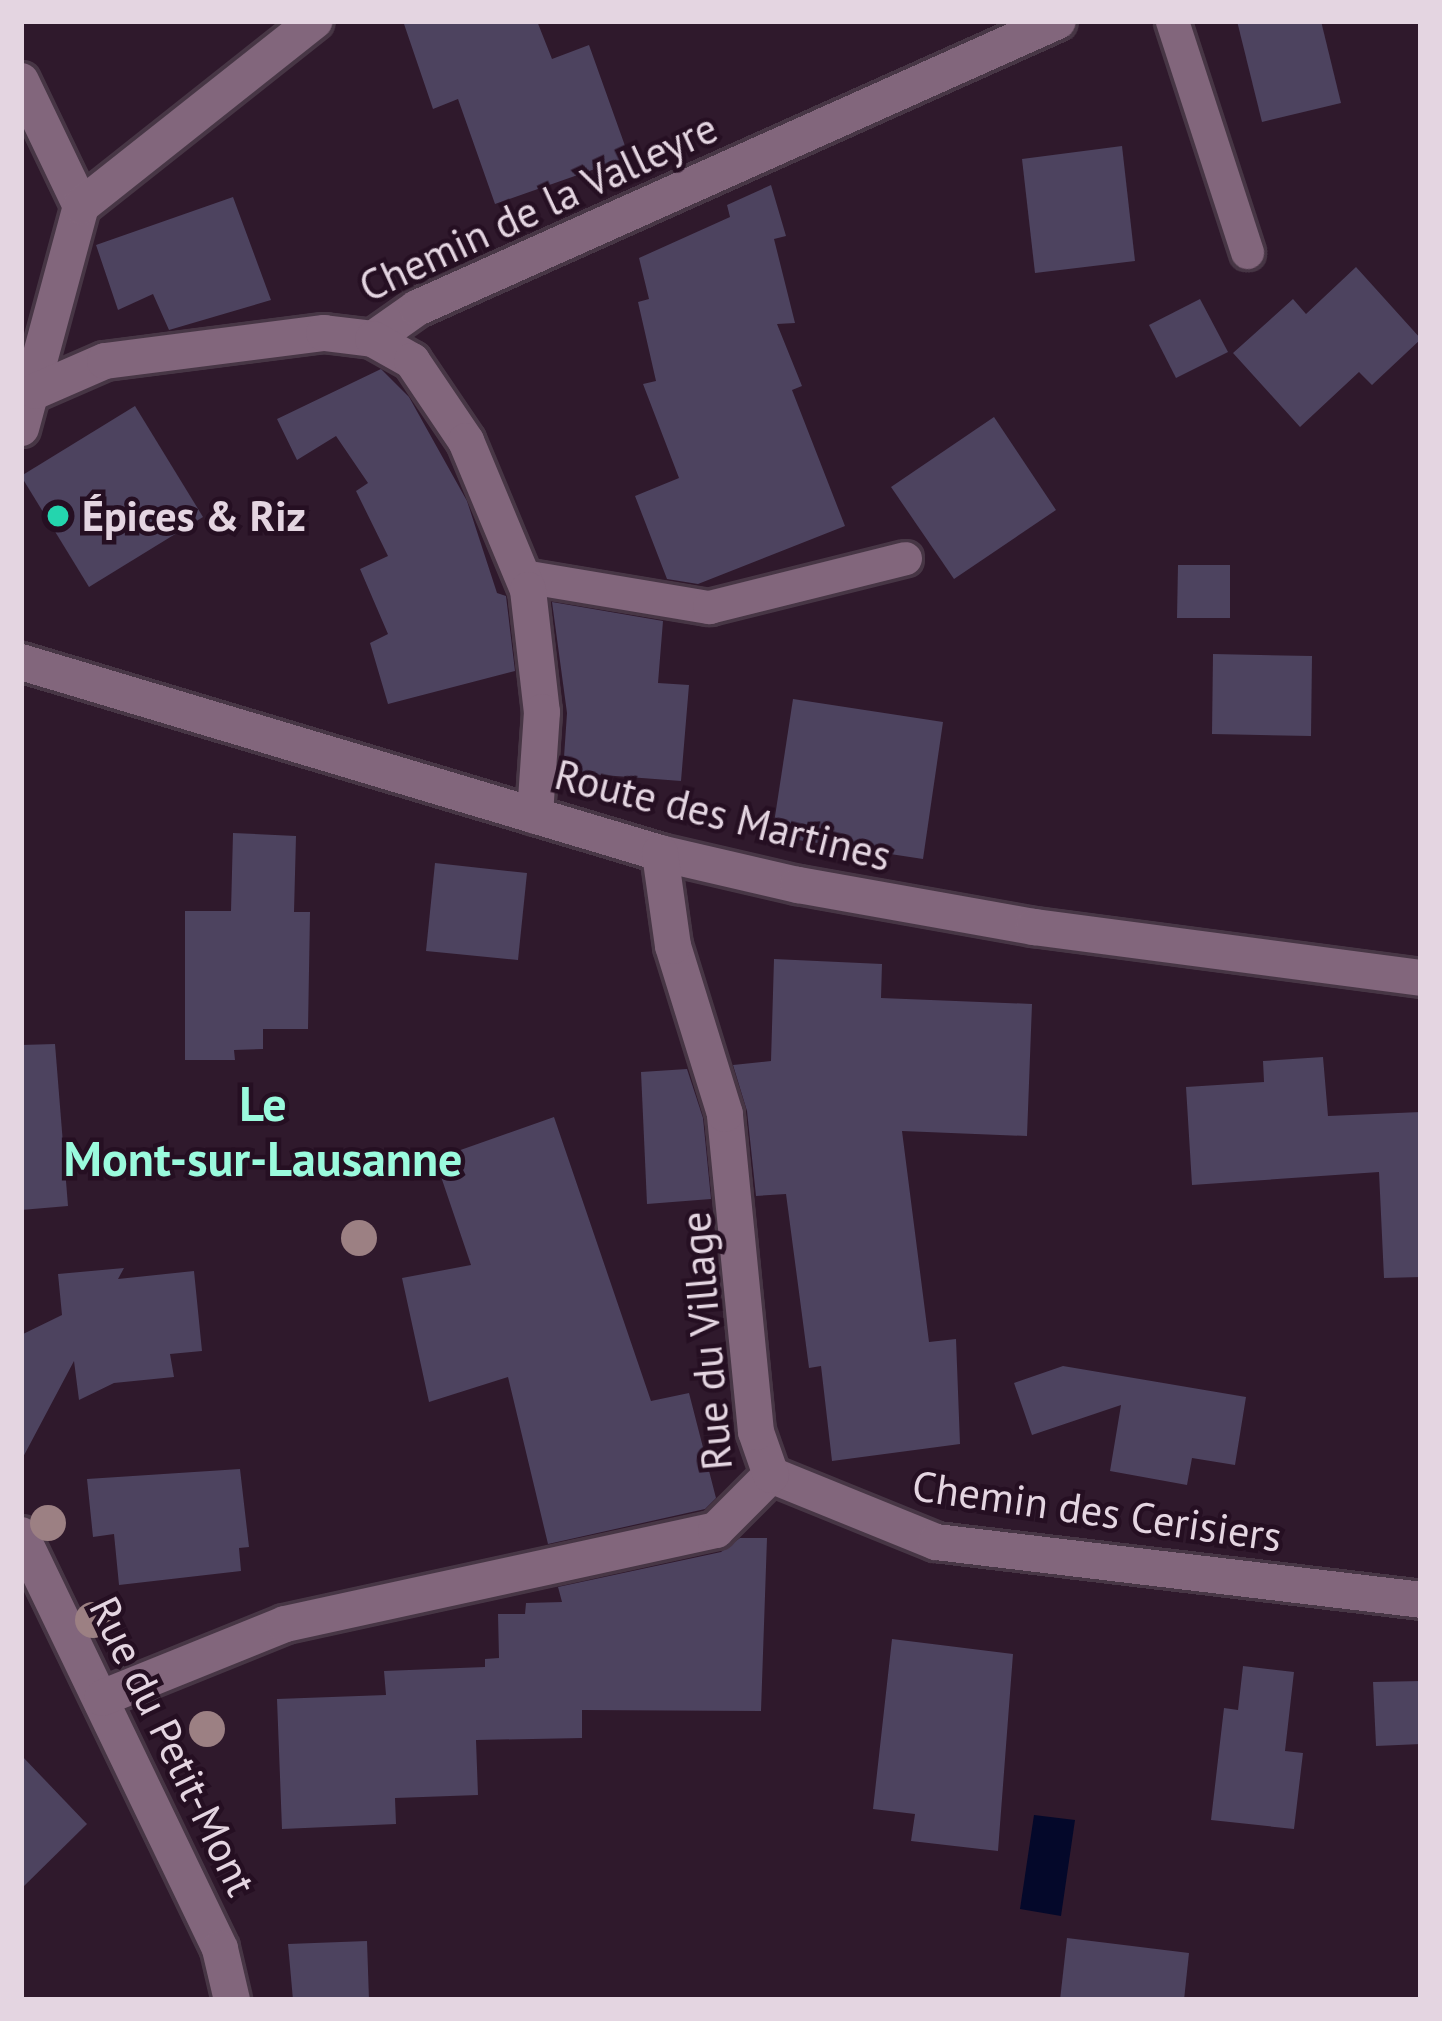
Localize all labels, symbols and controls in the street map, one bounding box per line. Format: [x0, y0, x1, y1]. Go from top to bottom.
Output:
street label: Chemin de la Valleyre [351, 102, 725, 312]
place label: Épices & Riz [82, 491, 306, 541]
marker: Épices & Riz [45, 503, 71, 529]
street label: Route des Martines [550, 749, 896, 881]
district label: Le Mont-sur-Lausanne [64, 1074, 462, 1187]
street label: Rue du Village [670, 1209, 742, 1473]
street label: Chemin des Cerisiers [909, 1460, 1285, 1562]
street label: Rue du Petit-Mont [79, 1588, 267, 1904]

